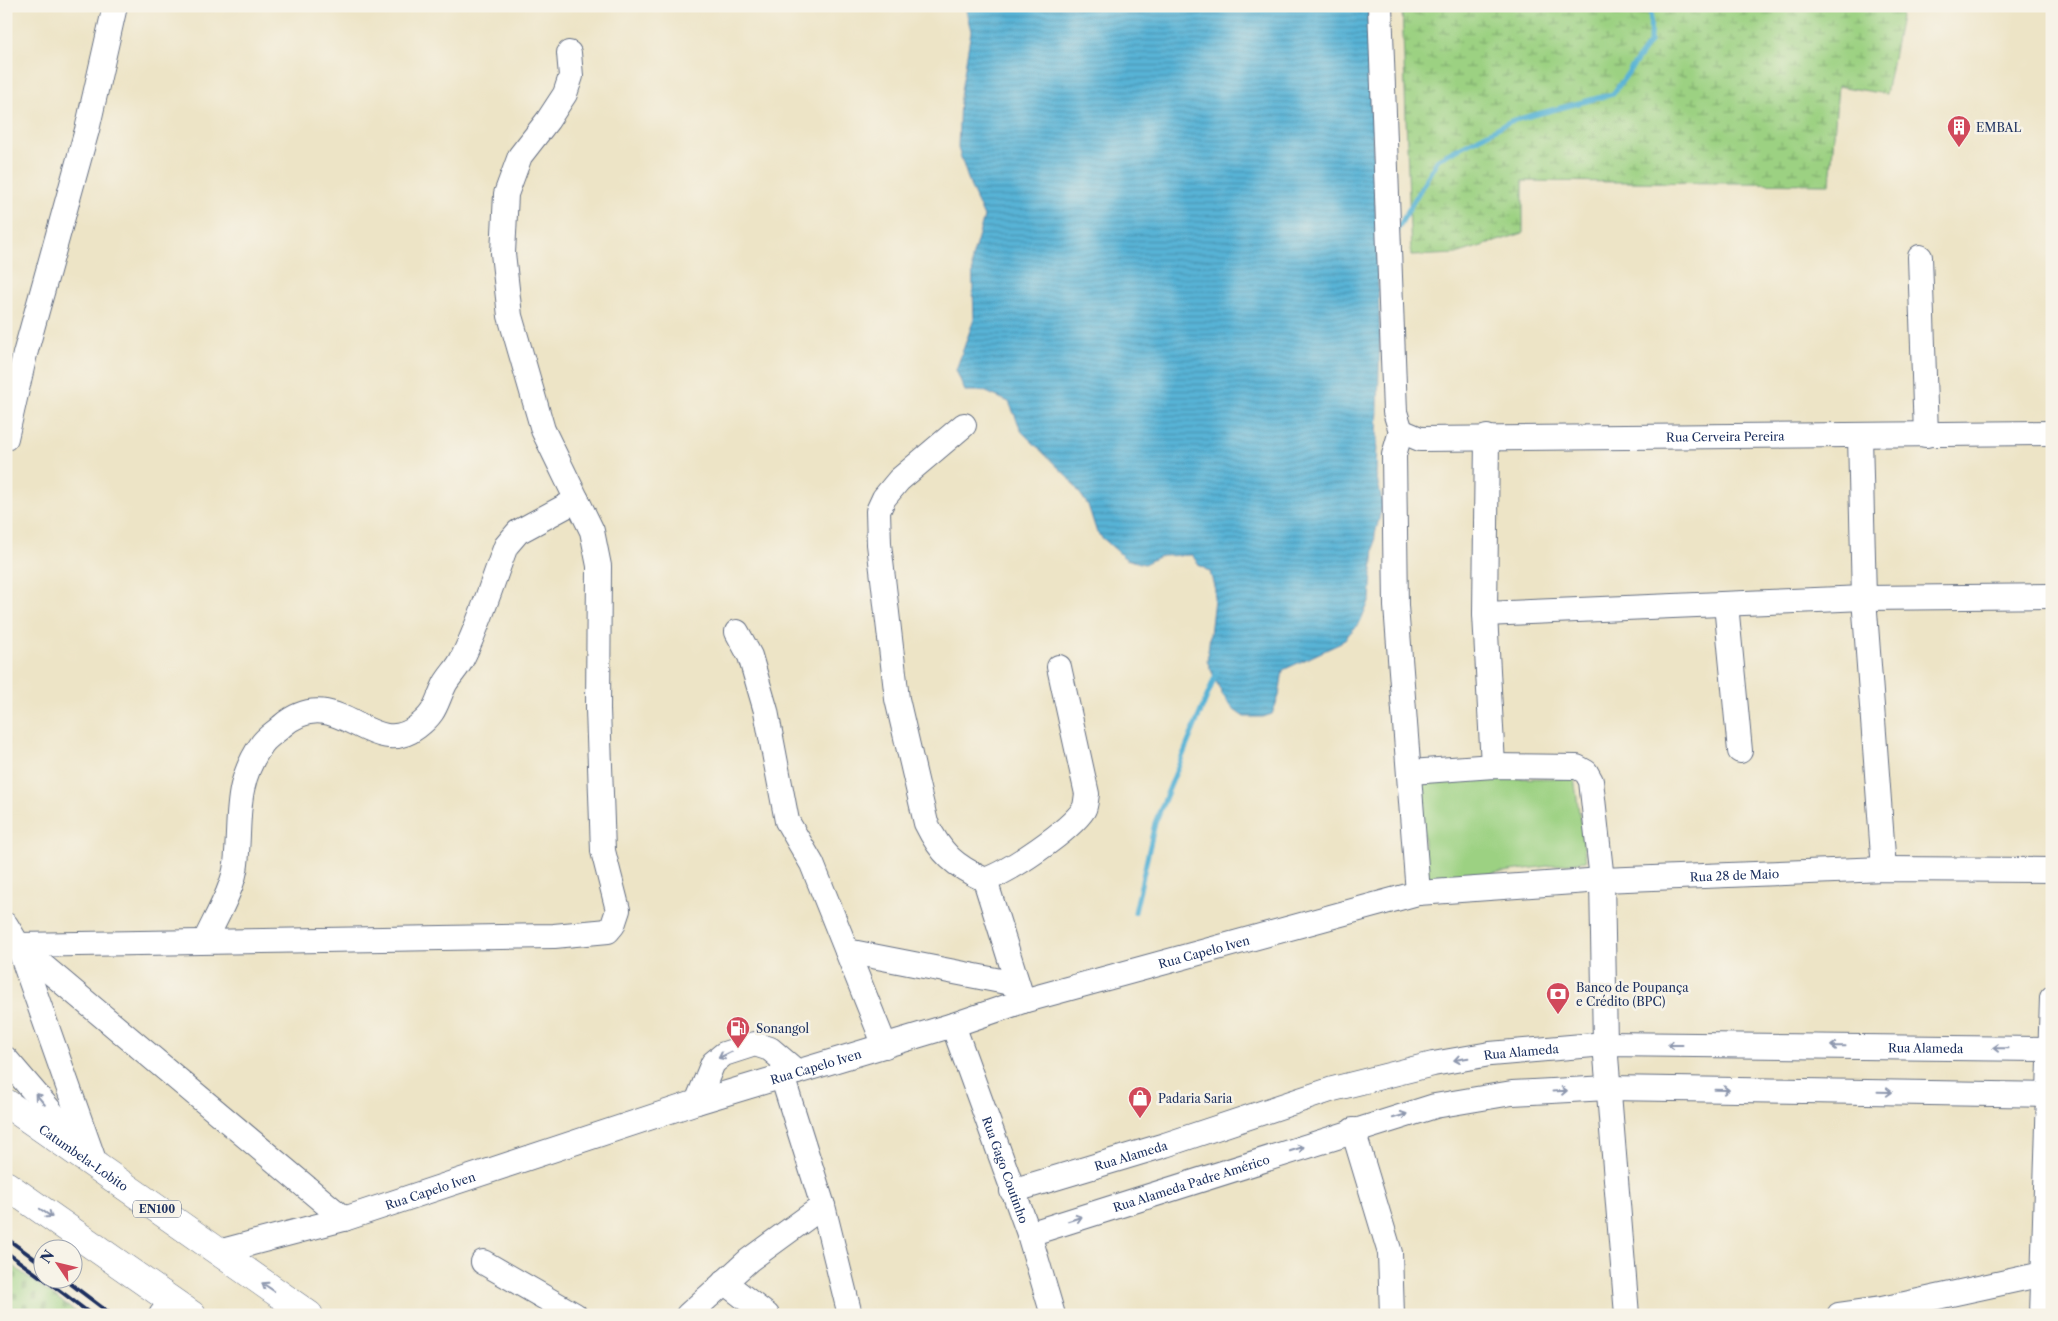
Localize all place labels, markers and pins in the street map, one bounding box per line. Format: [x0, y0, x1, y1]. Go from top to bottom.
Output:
building icon: EMBAL [1946, 114, 1972, 148]
place label: EMBAL [1976, 120, 2021, 135]
place label: Banco de Poupança e Crédito (BPC) [1576, 980, 1689, 1009]
bank icon: Banco de Poupança e Crédito (BPC) [1545, 981, 1571, 1015]
fuel station icon: Sonangol [725, 1015, 751, 1049]
place label: Sonangol [756, 1021, 810, 1036]
shop icon: Padaria Saria [1127, 1085, 1153, 1119]
place label: Padaria Saria [1158, 1091, 1233, 1106]

